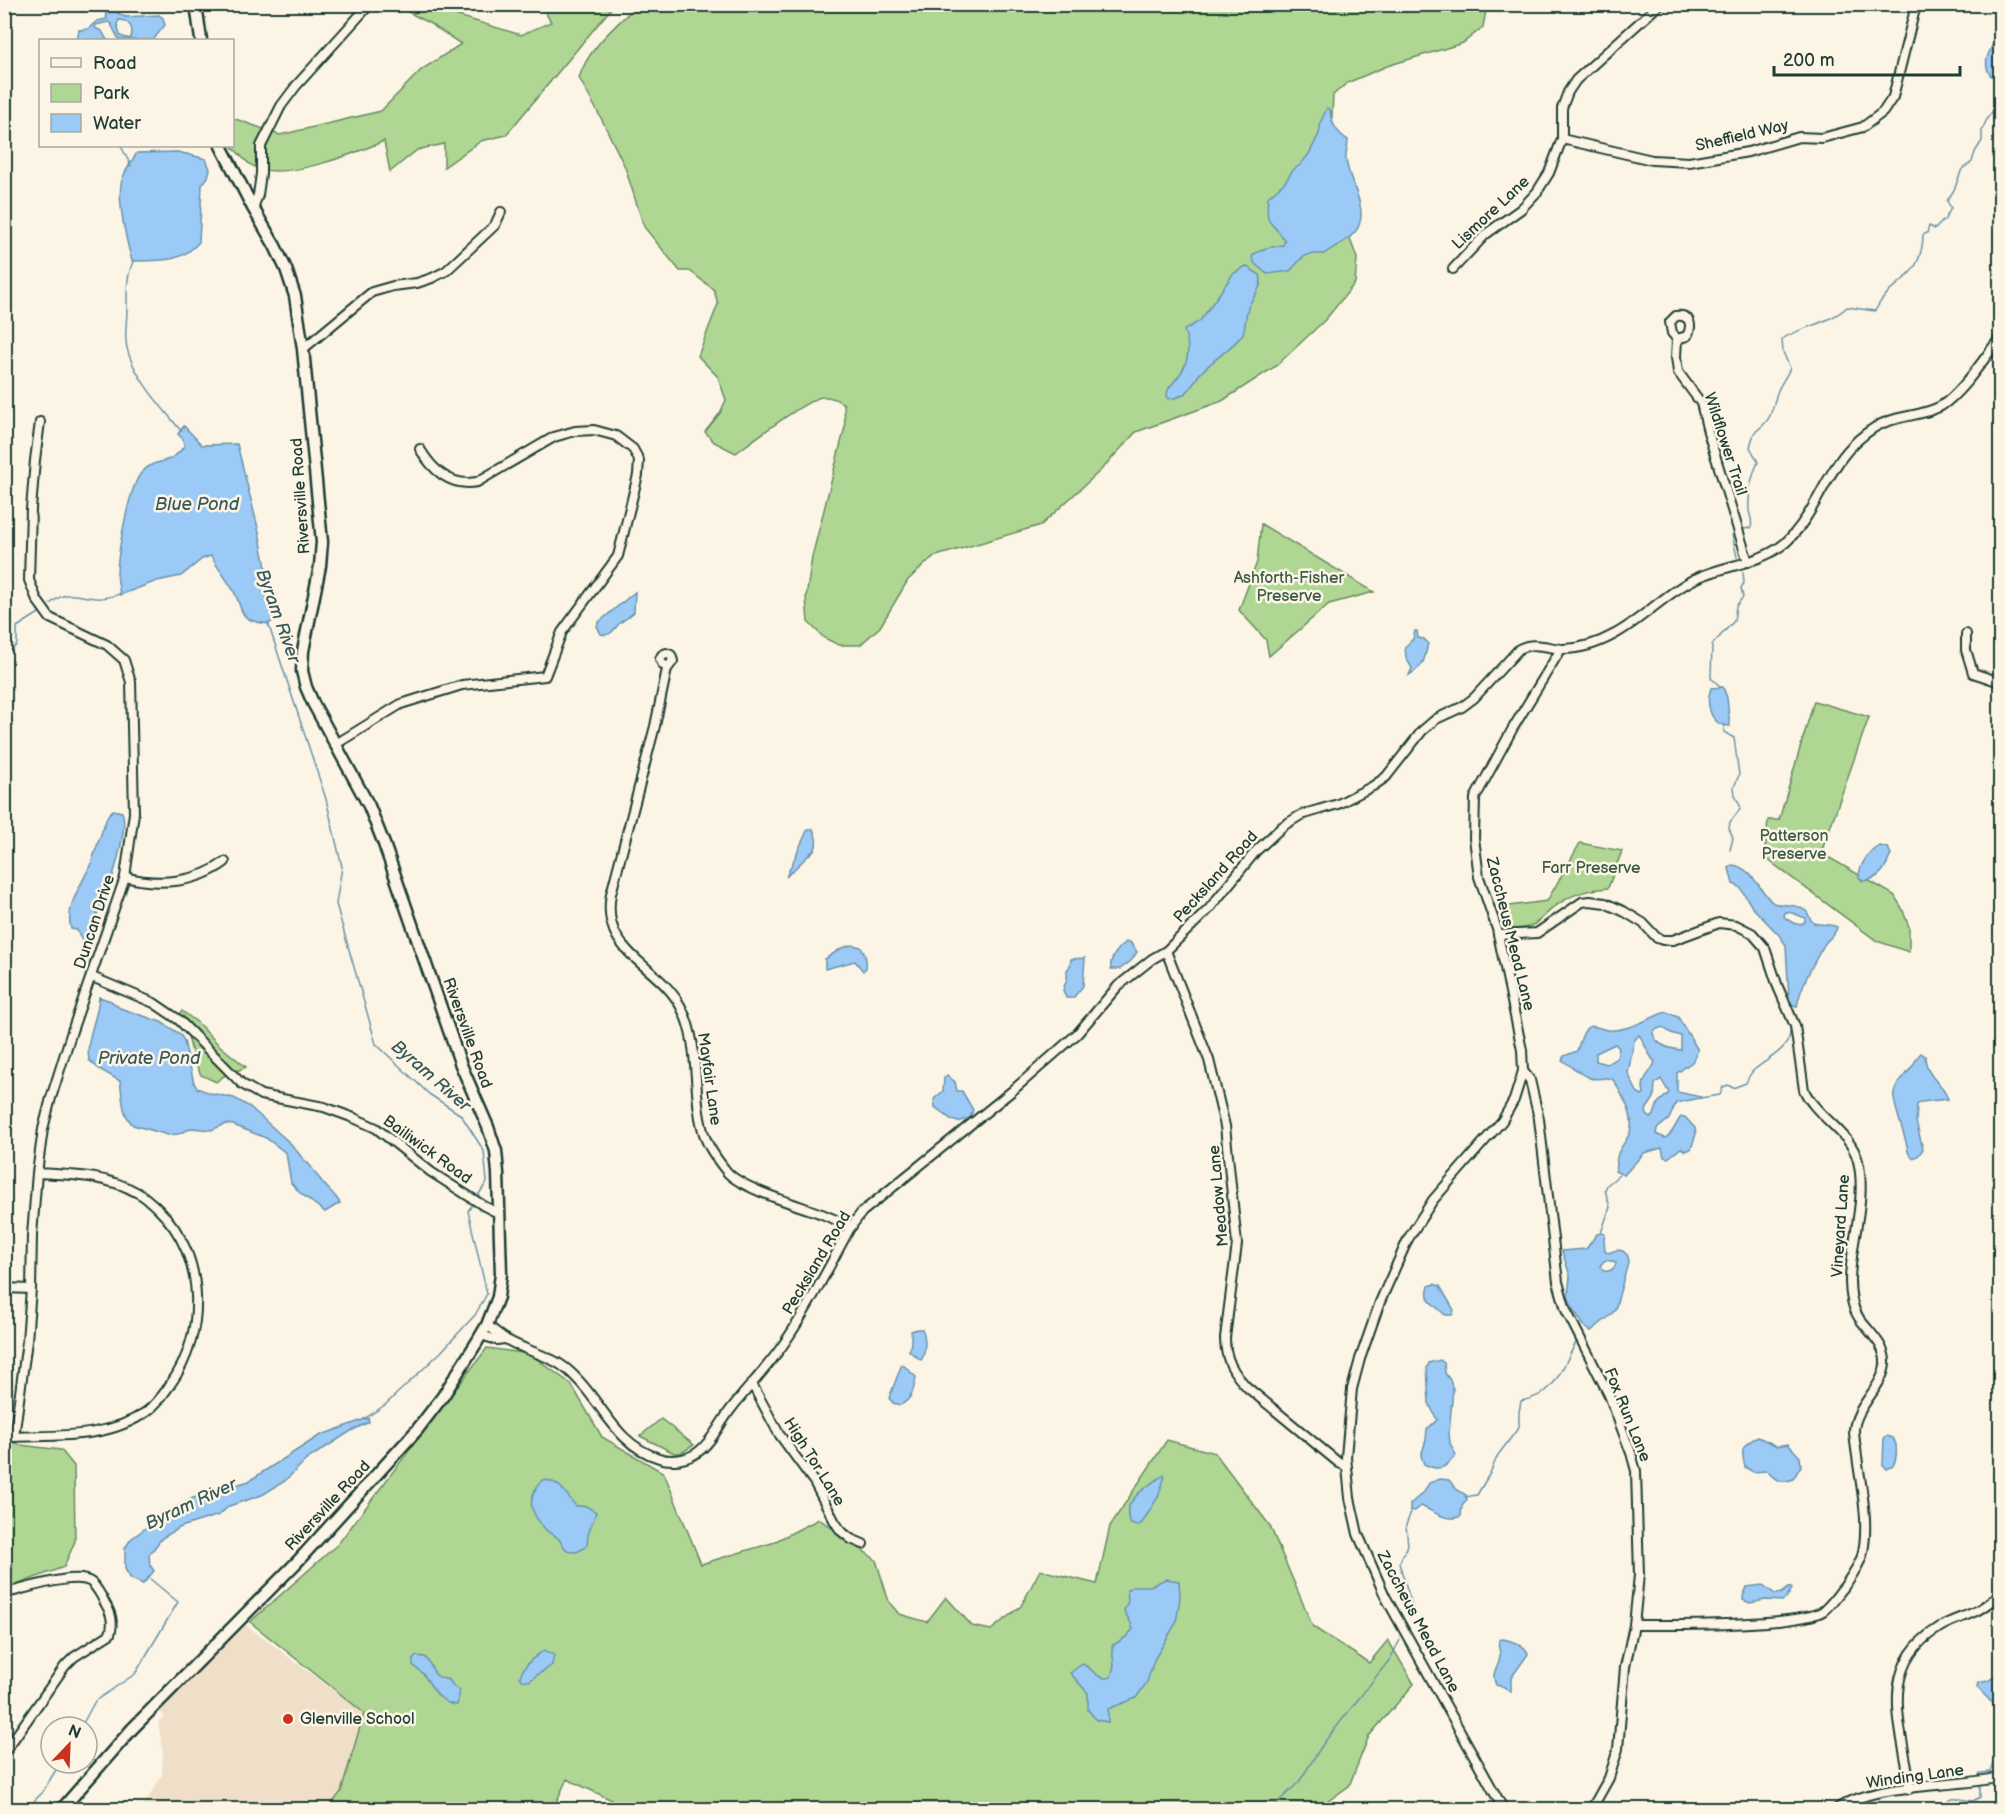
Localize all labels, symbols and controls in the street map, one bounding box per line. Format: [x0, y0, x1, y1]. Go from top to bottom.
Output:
legend [39, 39, 234, 147]
scale bar [1774, 39, 1960, 77]
text: 200 m [1783, 50, 1835, 71]
text: Road [93, 53, 137, 74]
text: Park [93, 83, 129, 104]
text: Water [93, 113, 141, 134]
street label: Sheffield Way [1693, 116, 1791, 156]
street label: Lismore Lane [1448, 172, 1534, 254]
street label: Wildflower Trail [1699, 390, 1751, 498]
street label: Riversville Road [287, 437, 315, 555]
water label: Blue Pond [155, 494, 240, 515]
water label: Byram River [251, 566, 305, 667]
park label: Ashforth-Fisher Preserve [1234, 569, 1344, 606]
street label: Pecksland Road [1170, 827, 1262, 927]
park label: Patterson Preserve [1759, 827, 1829, 864]
street label: Zaccheus Mead Lane [1481, 854, 1538, 1013]
park label: Farr Preserve [1541, 859, 1641, 878]
street label: Duncan Drive [71, 872, 119, 972]
street label: Riversville Road [438, 975, 496, 1091]
street label: Mayfair Lane [693, 1031, 725, 1127]
water label: Byram River [387, 1036, 476, 1117]
water label: Private Pond [98, 1048, 201, 1069]
street label: Bailiwick Road [379, 1111, 475, 1189]
street label: Meadow Lane [1205, 1144, 1233, 1248]
street label: Vineyard Lane [1828, 1173, 1854, 1278]
street label: Pecksland Road [779, 1208, 855, 1318]
street label: Fox Run Lane [1600, 1365, 1655, 1465]
street label: High Tor Lane [779, 1414, 849, 1510]
street label: Riversville Road [281, 1457, 375, 1555]
water label: Byram River [142, 1473, 241, 1534]
street label: Zaccheus Mead Lane [1372, 1547, 1464, 1696]
place label: Glenville School [300, 1710, 415, 1729]
marker: Glenville School [281, 1712, 295, 1726]
north arrow [39, 1715, 99, 1775]
text: N [65, 1721, 84, 1744]
street label: Winding Lane [1865, 1761, 1966, 1793]

